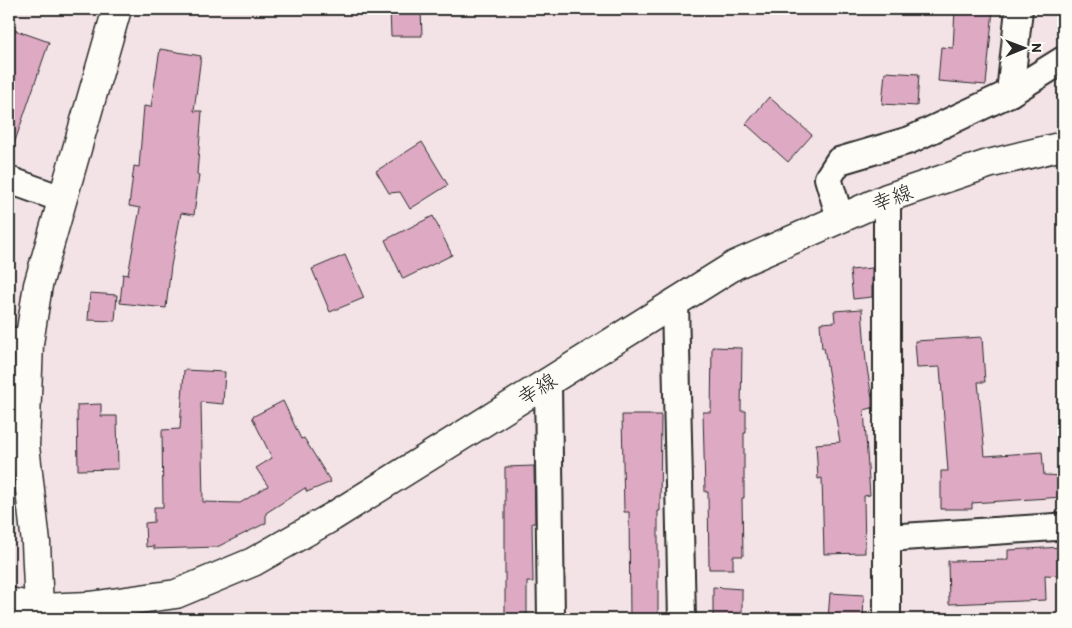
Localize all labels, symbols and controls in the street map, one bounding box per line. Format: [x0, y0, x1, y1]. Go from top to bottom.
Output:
north arrow [1000, 22, 1050, 72]
text: N [1028, 43, 1045, 53]
street label: 幸線 [868, 179, 916, 216]
street label: 幸線 [512, 367, 561, 410]

